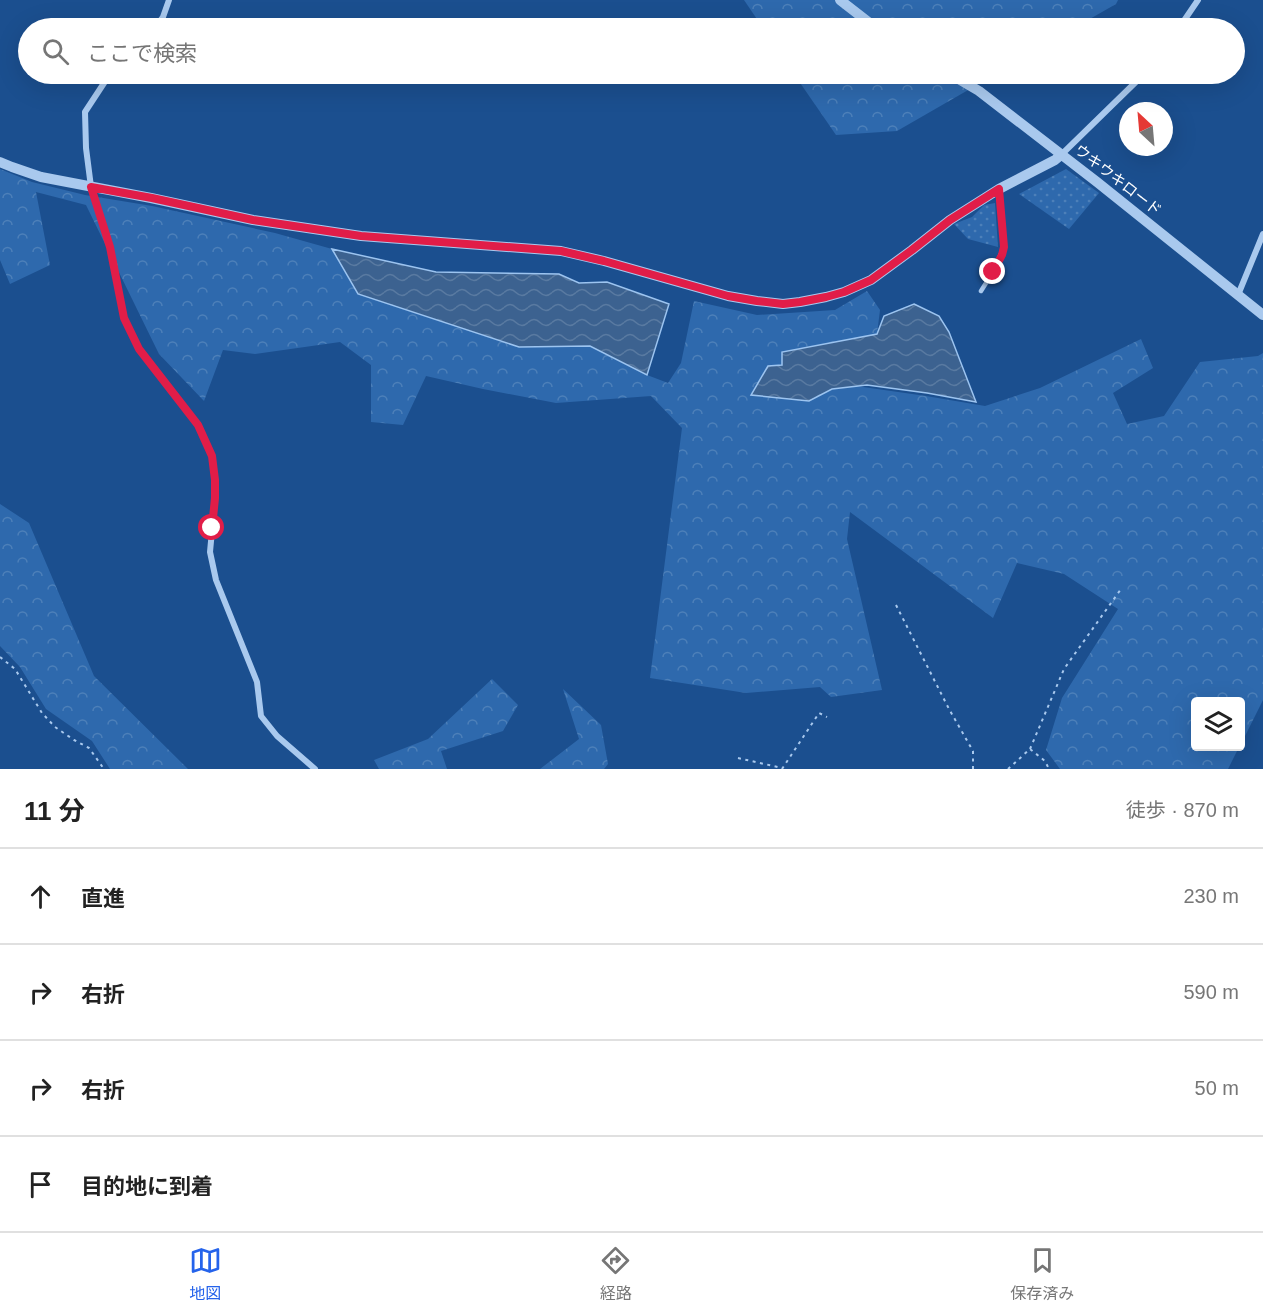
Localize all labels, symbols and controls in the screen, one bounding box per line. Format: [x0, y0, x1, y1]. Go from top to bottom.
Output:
search box [18, 18, 1245, 84]
icon: search [39, 35, 72, 68]
text: ここで検索 [87, 41, 197, 66]
north arrow [1119, 102, 1173, 156]
street label: ウキウキロード [1072, 141, 1165, 219]
route end [979, 258, 1005, 284]
route start [198, 514, 224, 540]
map controls [1191, 697, 1245, 751]
button: layers [1191, 697, 1245, 751]
text: 11 分 [24, 796, 85, 826]
text: 徒歩 · 870 m [1126, 799, 1239, 821]
icon: ahead [24, 880, 57, 913]
text: 230 m [1183, 885, 1239, 907]
text: 直進 [81, 886, 125, 911]
icon: right [24, 976, 57, 1009]
text: 590 m [1183, 981, 1239, 1003]
text: 右折 [81, 982, 125, 1007]
icon: right [24, 1072, 57, 1105]
text: 50 m [1195, 1077, 1239, 1099]
text: 右折 [81, 1078, 125, 1103]
icon: arrive [24, 1168, 57, 1201]
text: 目的地に到着 [81, 1174, 213, 1199]
tab: 地図 [189, 1244, 222, 1304]
tab: 経路 [599, 1244, 632, 1304]
tab: 保存済み [1010, 1244, 1074, 1304]

